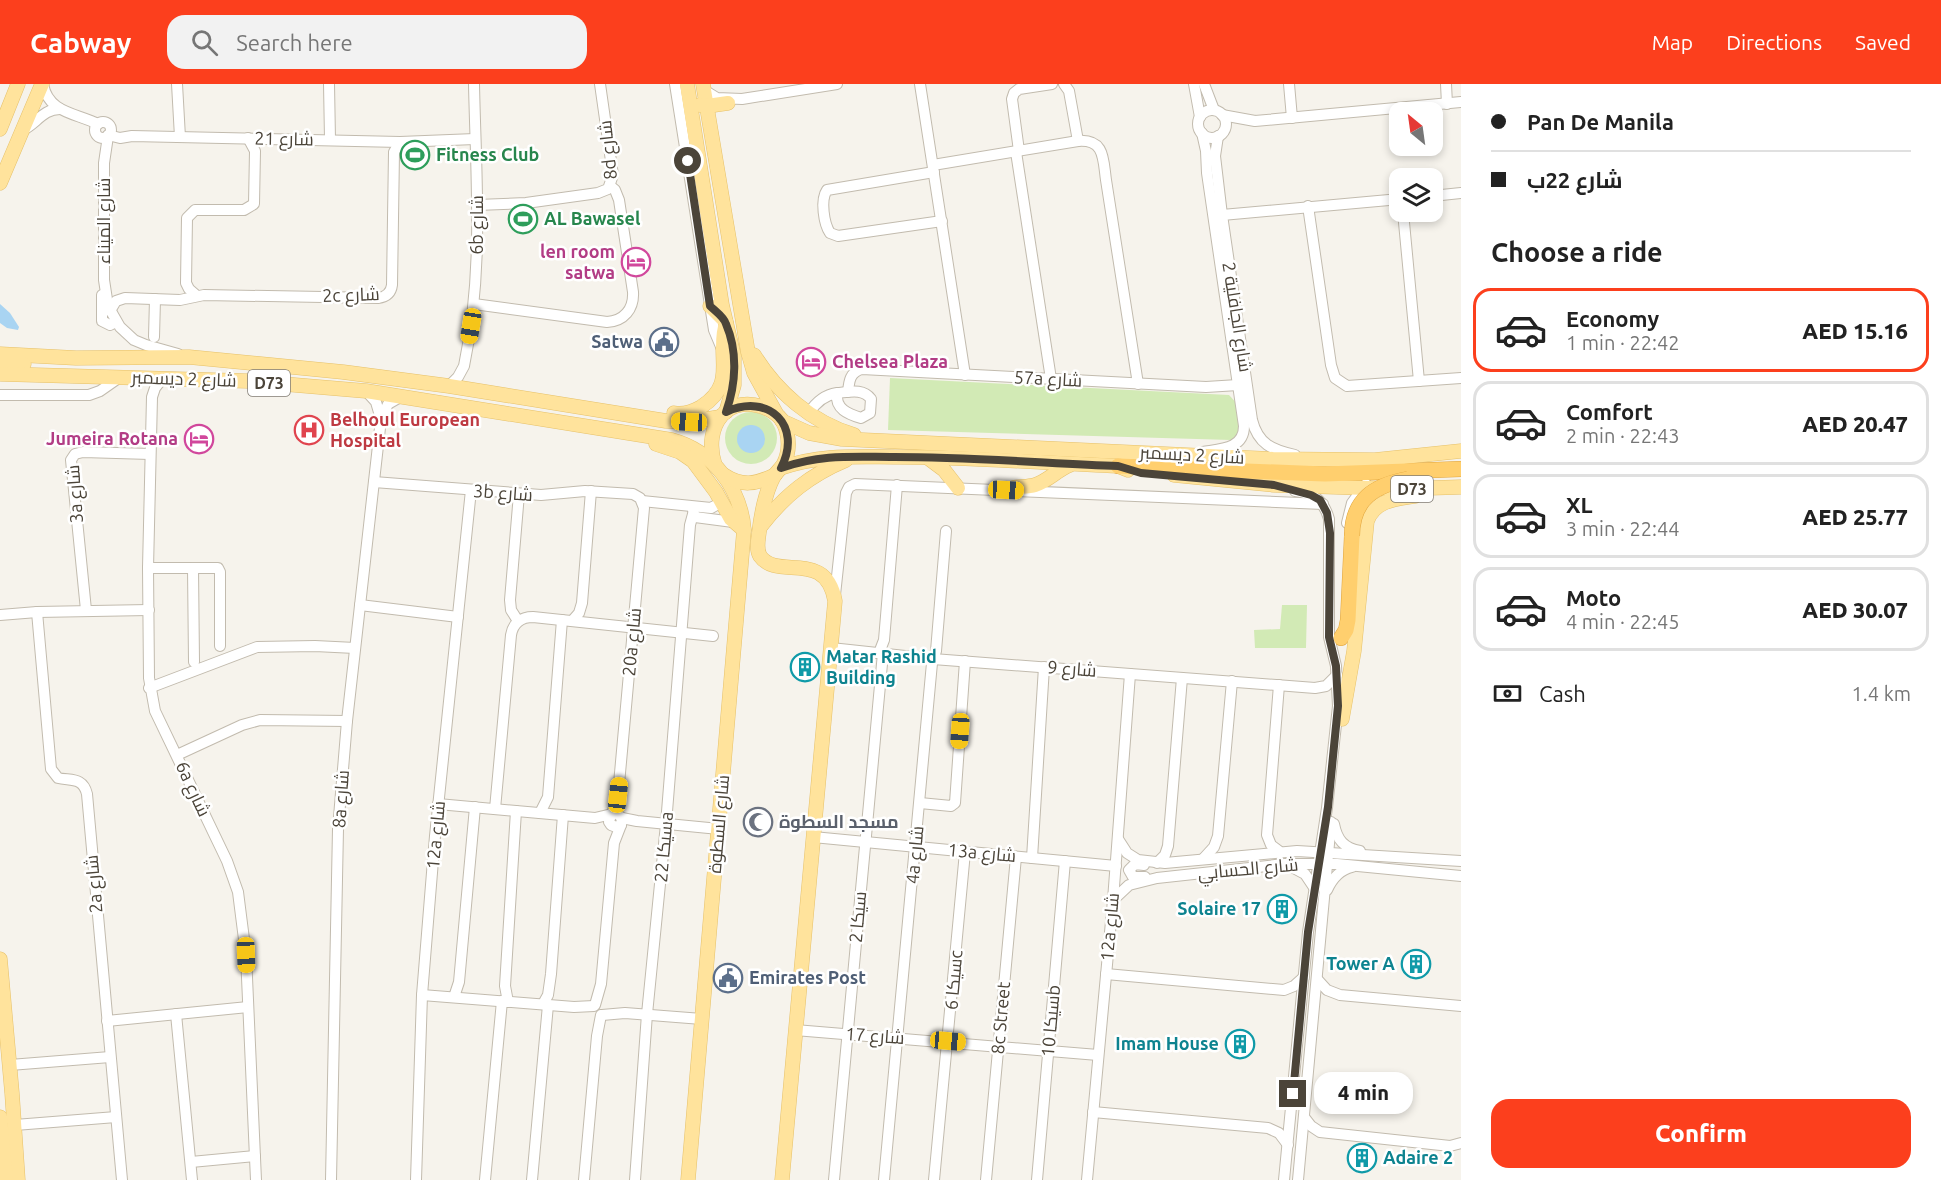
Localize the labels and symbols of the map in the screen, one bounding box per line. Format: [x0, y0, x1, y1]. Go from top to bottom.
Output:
north arrow [1389, 102, 1443, 156]
street label: 8d شارع [594, 119, 623, 181]
street label: شارع 21 [254, 127, 314, 152]
sports icon: Fitness Club [399, 139, 431, 171]
place label: Fitness Club [436, 144, 539, 164]
route start [674, 147, 701, 174]
street label: شارع الميناء [93, 178, 116, 264]
street label: 6b شارع [466, 195, 489, 255]
sports icon: AL Bawasel [507, 203, 539, 235]
place label: AL Bawasel [544, 208, 641, 228]
place label: len room satwa [540, 241, 615, 282]
hotel icon: len room satwa [620, 246, 652, 278]
street label: شارع الجافلية 2 [1216, 260, 1257, 374]
street label: 2c شارع [322, 283, 380, 308]
car [459, 307, 483, 345]
public building icon: Satwa [648, 326, 680, 358]
place label: Satwa [591, 331, 643, 351]
hotel icon: Chelsea Plaza [795, 346, 827, 378]
place label: Chelsea Plaza [832, 351, 948, 371]
street label: شارع 2 ديسمبر [130, 366, 237, 393]
street label: 57a شارع [1013, 366, 1083, 393]
road number: D73 [248, 370, 290, 396]
place label: Belhoul European Hospital [330, 409, 480, 450]
car [671, 412, 707, 432]
hospital icon: Belhoul European Hospital [293, 414, 325, 446]
hotel icon: Jumeira Rotana [183, 423, 215, 455]
place label: Jumeira Rotana [46, 428, 178, 448]
street label: شارع 2 ديسمبر [1138, 441, 1245, 470]
street label: 3a شارع [62, 464, 89, 524]
road number: D73 [1391, 476, 1433, 502]
street label: 3b شارع [472, 480, 534, 507]
car [988, 480, 1024, 500]
street label: 20a شارع [618, 607, 647, 677]
place label: Matar Rashid Building [826, 646, 937, 687]
building icon: Matar Rashid Building [789, 651, 821, 683]
street label: شارع 9 [1047, 656, 1097, 683]
car [950, 712, 970, 750]
street label: 6a شارع [170, 758, 215, 821]
street label: 8a شارع [328, 769, 355, 829]
street label: شارع السطوة [704, 774, 735, 874]
car [607, 776, 629, 814]
street label: 12a شارع [422, 800, 451, 870]
mosque icon: مسجد السطوة [742, 806, 774, 838]
street label: سيكا 22a [650, 811, 676, 883]
place label: مسجد السطوة [779, 811, 899, 833]
street label: 4a شارع [901, 825, 929, 885]
street label: 13a شارع [947, 839, 1017, 868]
street label: 2a شارع [80, 854, 108, 914]
street label: شارع الحسابي [1197, 854, 1300, 887]
street label: سيكا 2 [845, 890, 869, 943]
street label: 12a شارع [1096, 892, 1125, 962]
building icon: Solaire 17 [1266, 893, 1298, 925]
place label: Solaire 17 [1177, 898, 1261, 918]
car [236, 937, 256, 973]
building icon: Tower A [1400, 948, 1432, 980]
street label: سيكا 6c [940, 949, 966, 1011]
place label: Tower A [1326, 953, 1395, 973]
public building icon: Emirates Post [712, 962, 744, 994]
place label: Emirates Post [749, 967, 866, 987]
street label: 8c Street [987, 981, 1013, 1055]
street label: سيكا 10b [1037, 984, 1063, 1058]
street label: شارع 17 [845, 1023, 905, 1050]
building icon: Imam House [1224, 1028, 1256, 1060]
car [929, 1030, 967, 1052]
place label: Imam House [1115, 1033, 1219, 1053]
callout: 4 min [1314, 1073, 1413, 1115]
route end [1279, 1080, 1306, 1107]
building icon: Adaire 2 [1346, 1142, 1378, 1174]
place label: Adaire 2 [1383, 1147, 1453, 1167]

